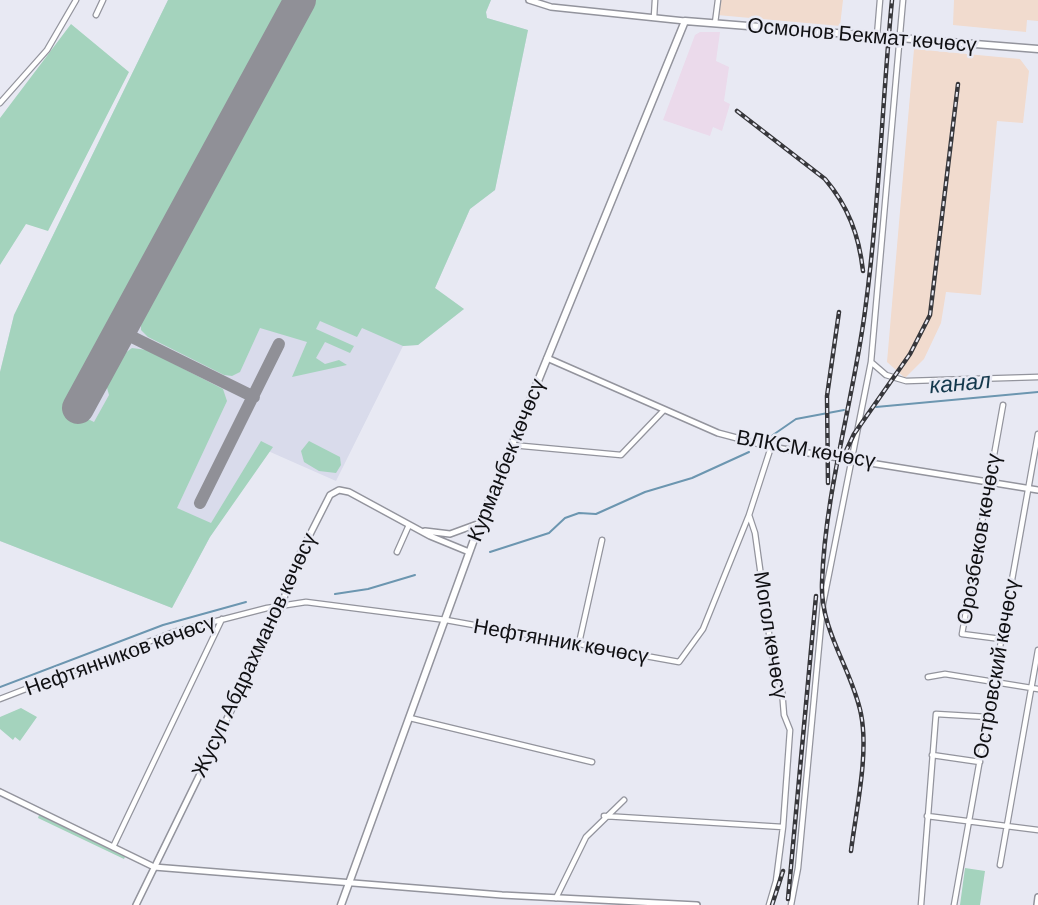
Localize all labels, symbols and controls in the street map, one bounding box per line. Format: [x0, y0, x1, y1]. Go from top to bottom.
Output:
street label: Осмонов Бекмат көчөсү [746, 12, 978, 58]
water label: канал [928, 367, 992, 399]
street label: Курманбек көчөсү [462, 375, 550, 545]
street label: ВЛКСМ көчөсү [735, 424, 877, 474]
street label: Орозбеков көчөсү [952, 451, 1006, 627]
street label: Жусуп Абдрахманов көчөсү [186, 529, 322, 781]
street label: Могол көчөсү [748, 569, 794, 701]
street label: Островский көчөсү [968, 577, 1024, 761]
street label: Нефтянников көчөсү [21, 609, 219, 701]
street label: Нефтянник көчөсү [471, 613, 651, 669]

